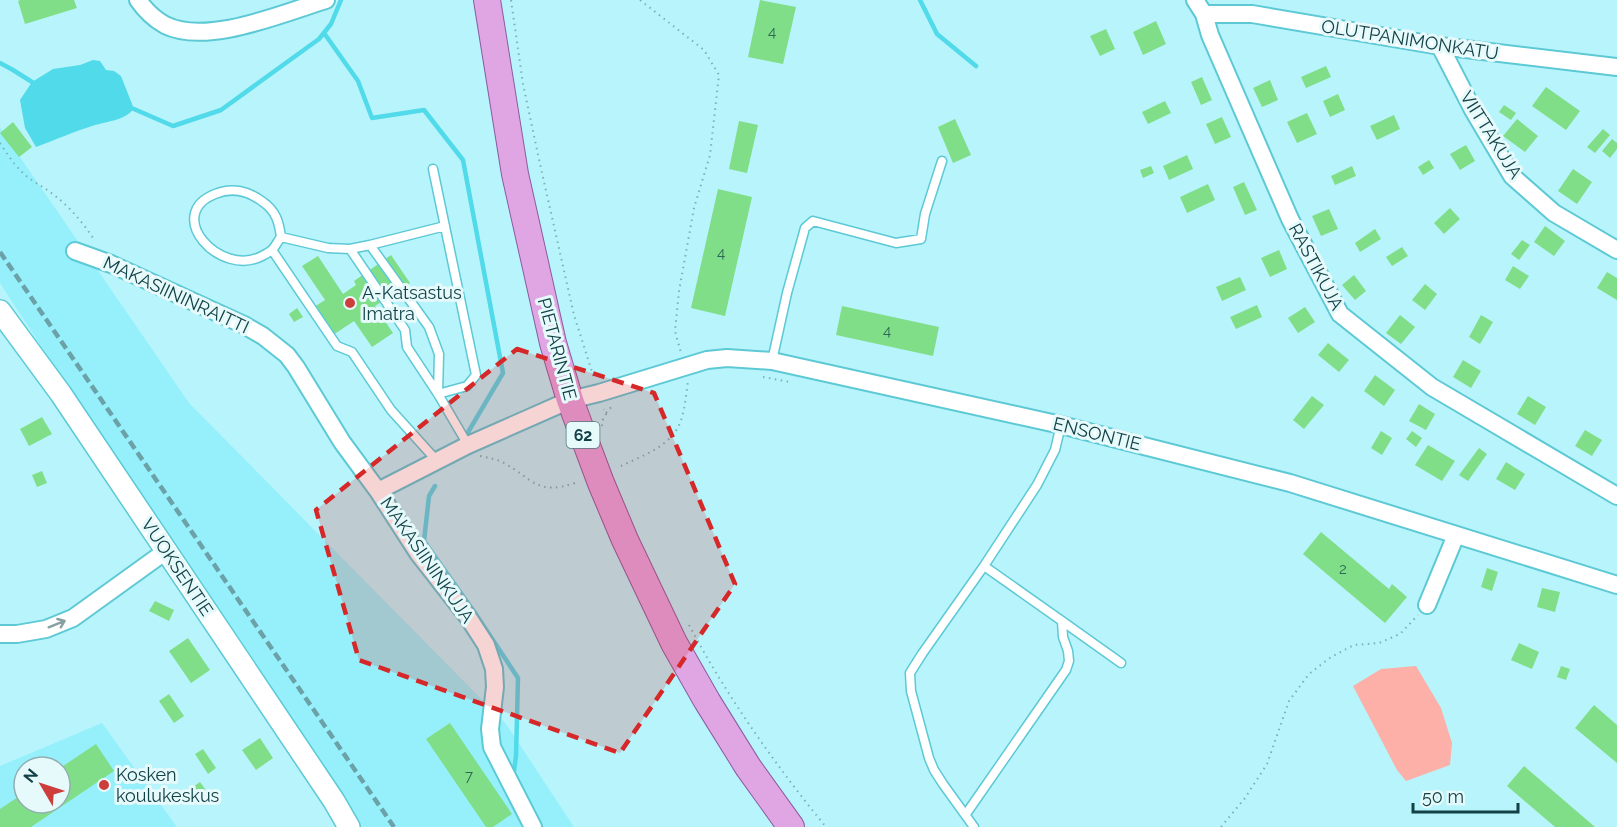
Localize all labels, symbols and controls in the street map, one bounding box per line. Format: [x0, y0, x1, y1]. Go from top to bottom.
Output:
street label: OLUTPANIMONKATU [1320, 15, 1500, 64]
house number: 4 [768, 23, 776, 41]
street label: VIITTAKUJA [1456, 87, 1527, 182]
street label: RASTIKUJA [1285, 220, 1348, 314]
house number: 4 [717, 244, 725, 262]
street label: MAKASIININRAITTI [100, 252, 252, 338]
place label: A-Katsastus Imatra [362, 282, 462, 324]
street label: PIETARINTIE [534, 295, 581, 402]
marker: A-Katsastus Imatra [343, 296, 357, 310]
house number: 4 [883, 322, 891, 340]
street label: ENSONTIE [1051, 412, 1143, 455]
road number: 62 [566, 422, 600, 448]
street label: MAKASIININKUJA [376, 493, 479, 627]
street label: VUOKSENTIE [137, 514, 218, 620]
house number: 2 [1339, 560, 1347, 578]
one-way arrow [47, 618, 66, 629]
north arrow [12, 755, 72, 815]
place label: Kosken koulukeskus [116, 764, 220, 806]
text: N [20, 765, 42, 787]
house number: 7 [465, 767, 473, 785]
scale bar [1413, 776, 1518, 814]
marker: Kosken koulukeskus [97, 778, 111, 792]
text: 50 m [1422, 786, 1464, 807]

